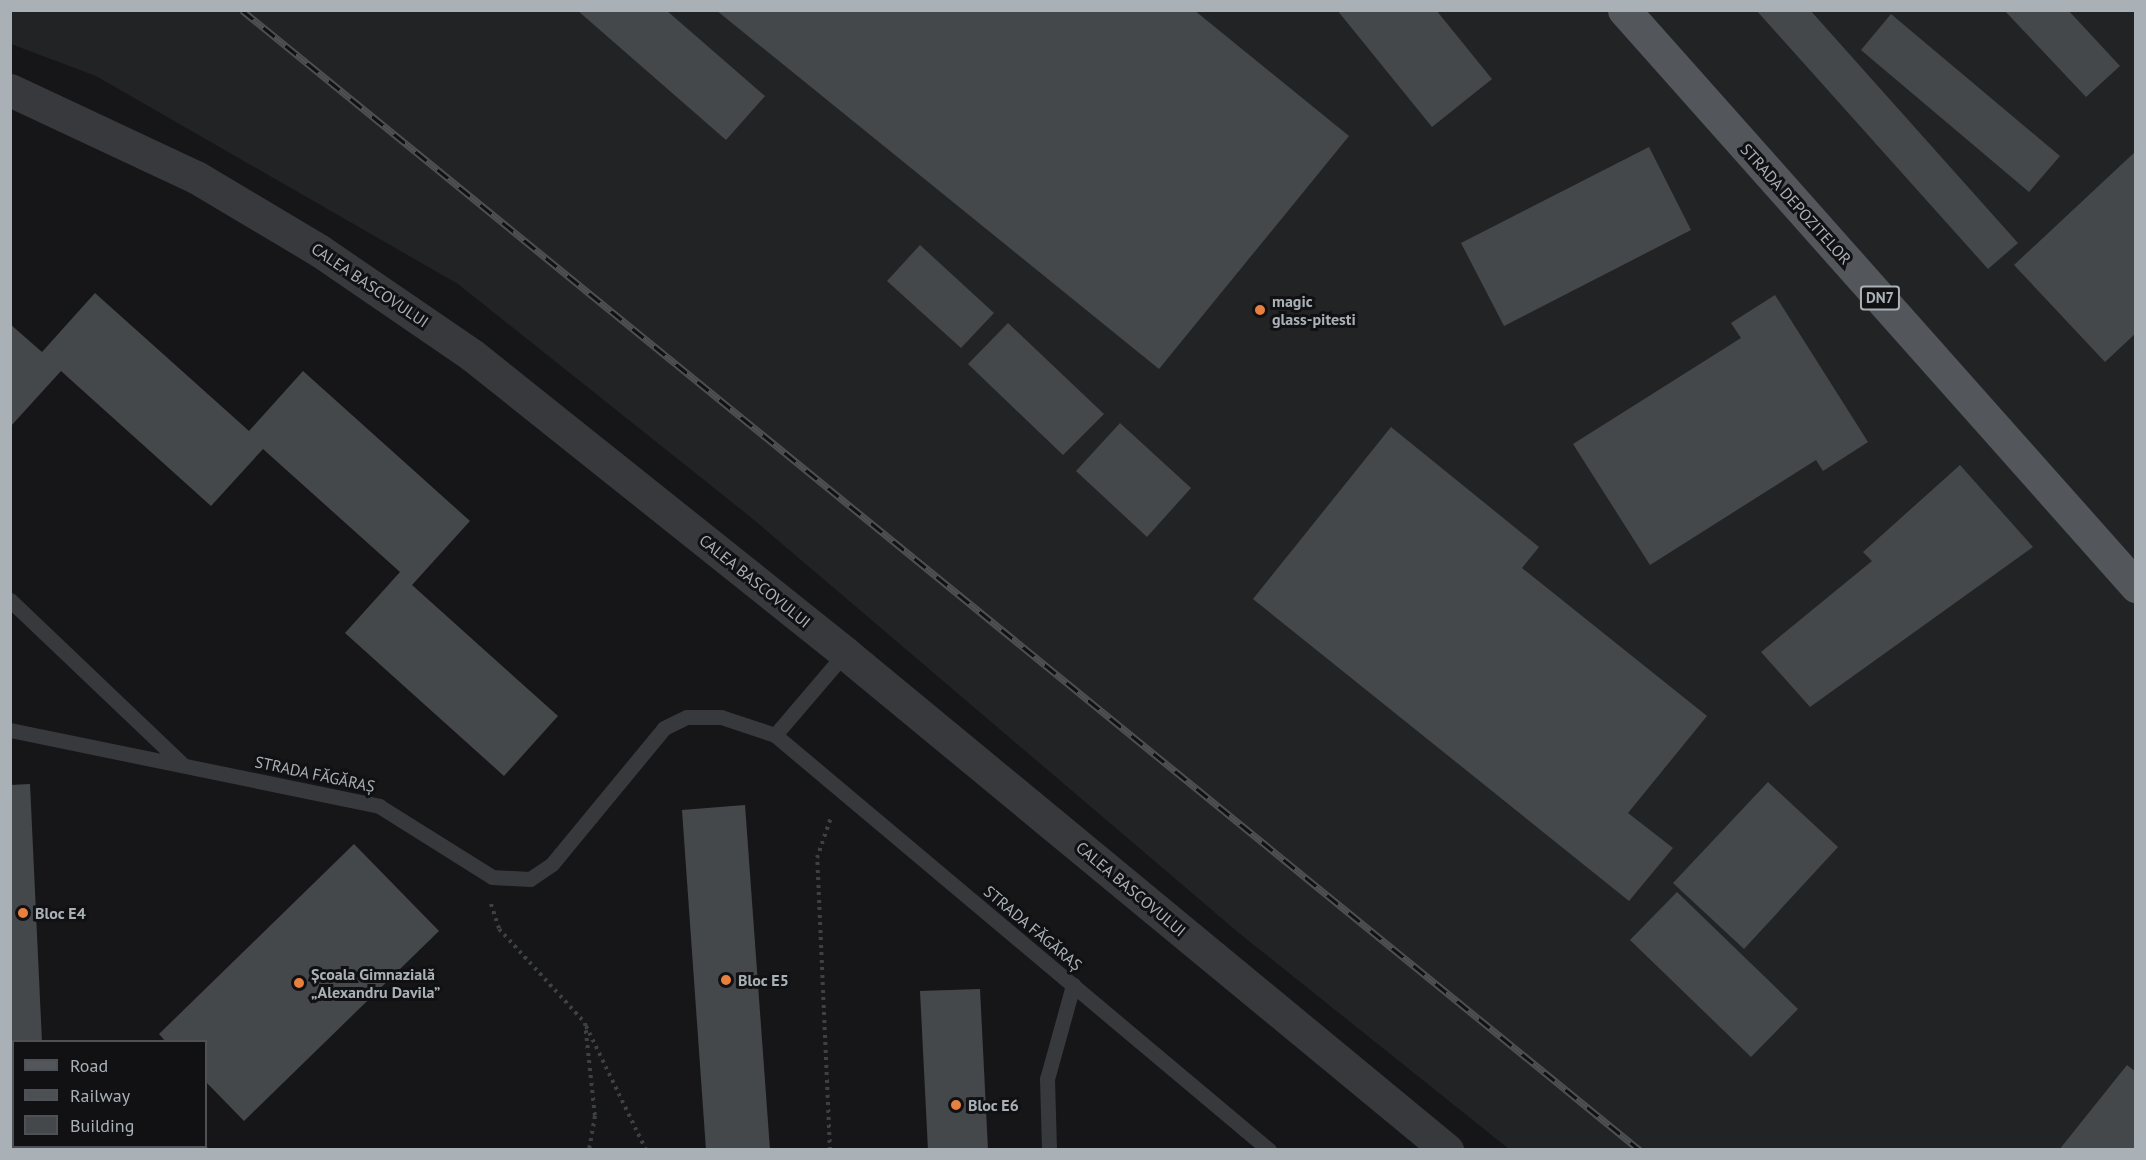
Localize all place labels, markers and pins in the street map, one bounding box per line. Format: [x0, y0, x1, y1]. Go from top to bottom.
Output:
place label: magic glass-pitesti [1272, 291, 1356, 329]
marker: magic glass-pitesti [1253, 303, 1267, 317]
place label: Bloc E4 [35, 903, 86, 923]
marker: Bloc E4 [16, 906, 30, 920]
place label: Școala Gimnazială „Alexandru Davila” [311, 964, 440, 1002]
place label: Bloc E5 [738, 970, 789, 990]
marker: Bloc E5 [719, 973, 733, 987]
marker: Școala Gimnazială „Alexandru Davila” [292, 976, 306, 990]
place label: Bloc E6 [968, 1095, 1019, 1115]
marker: Bloc E6 [949, 1098, 963, 1112]

